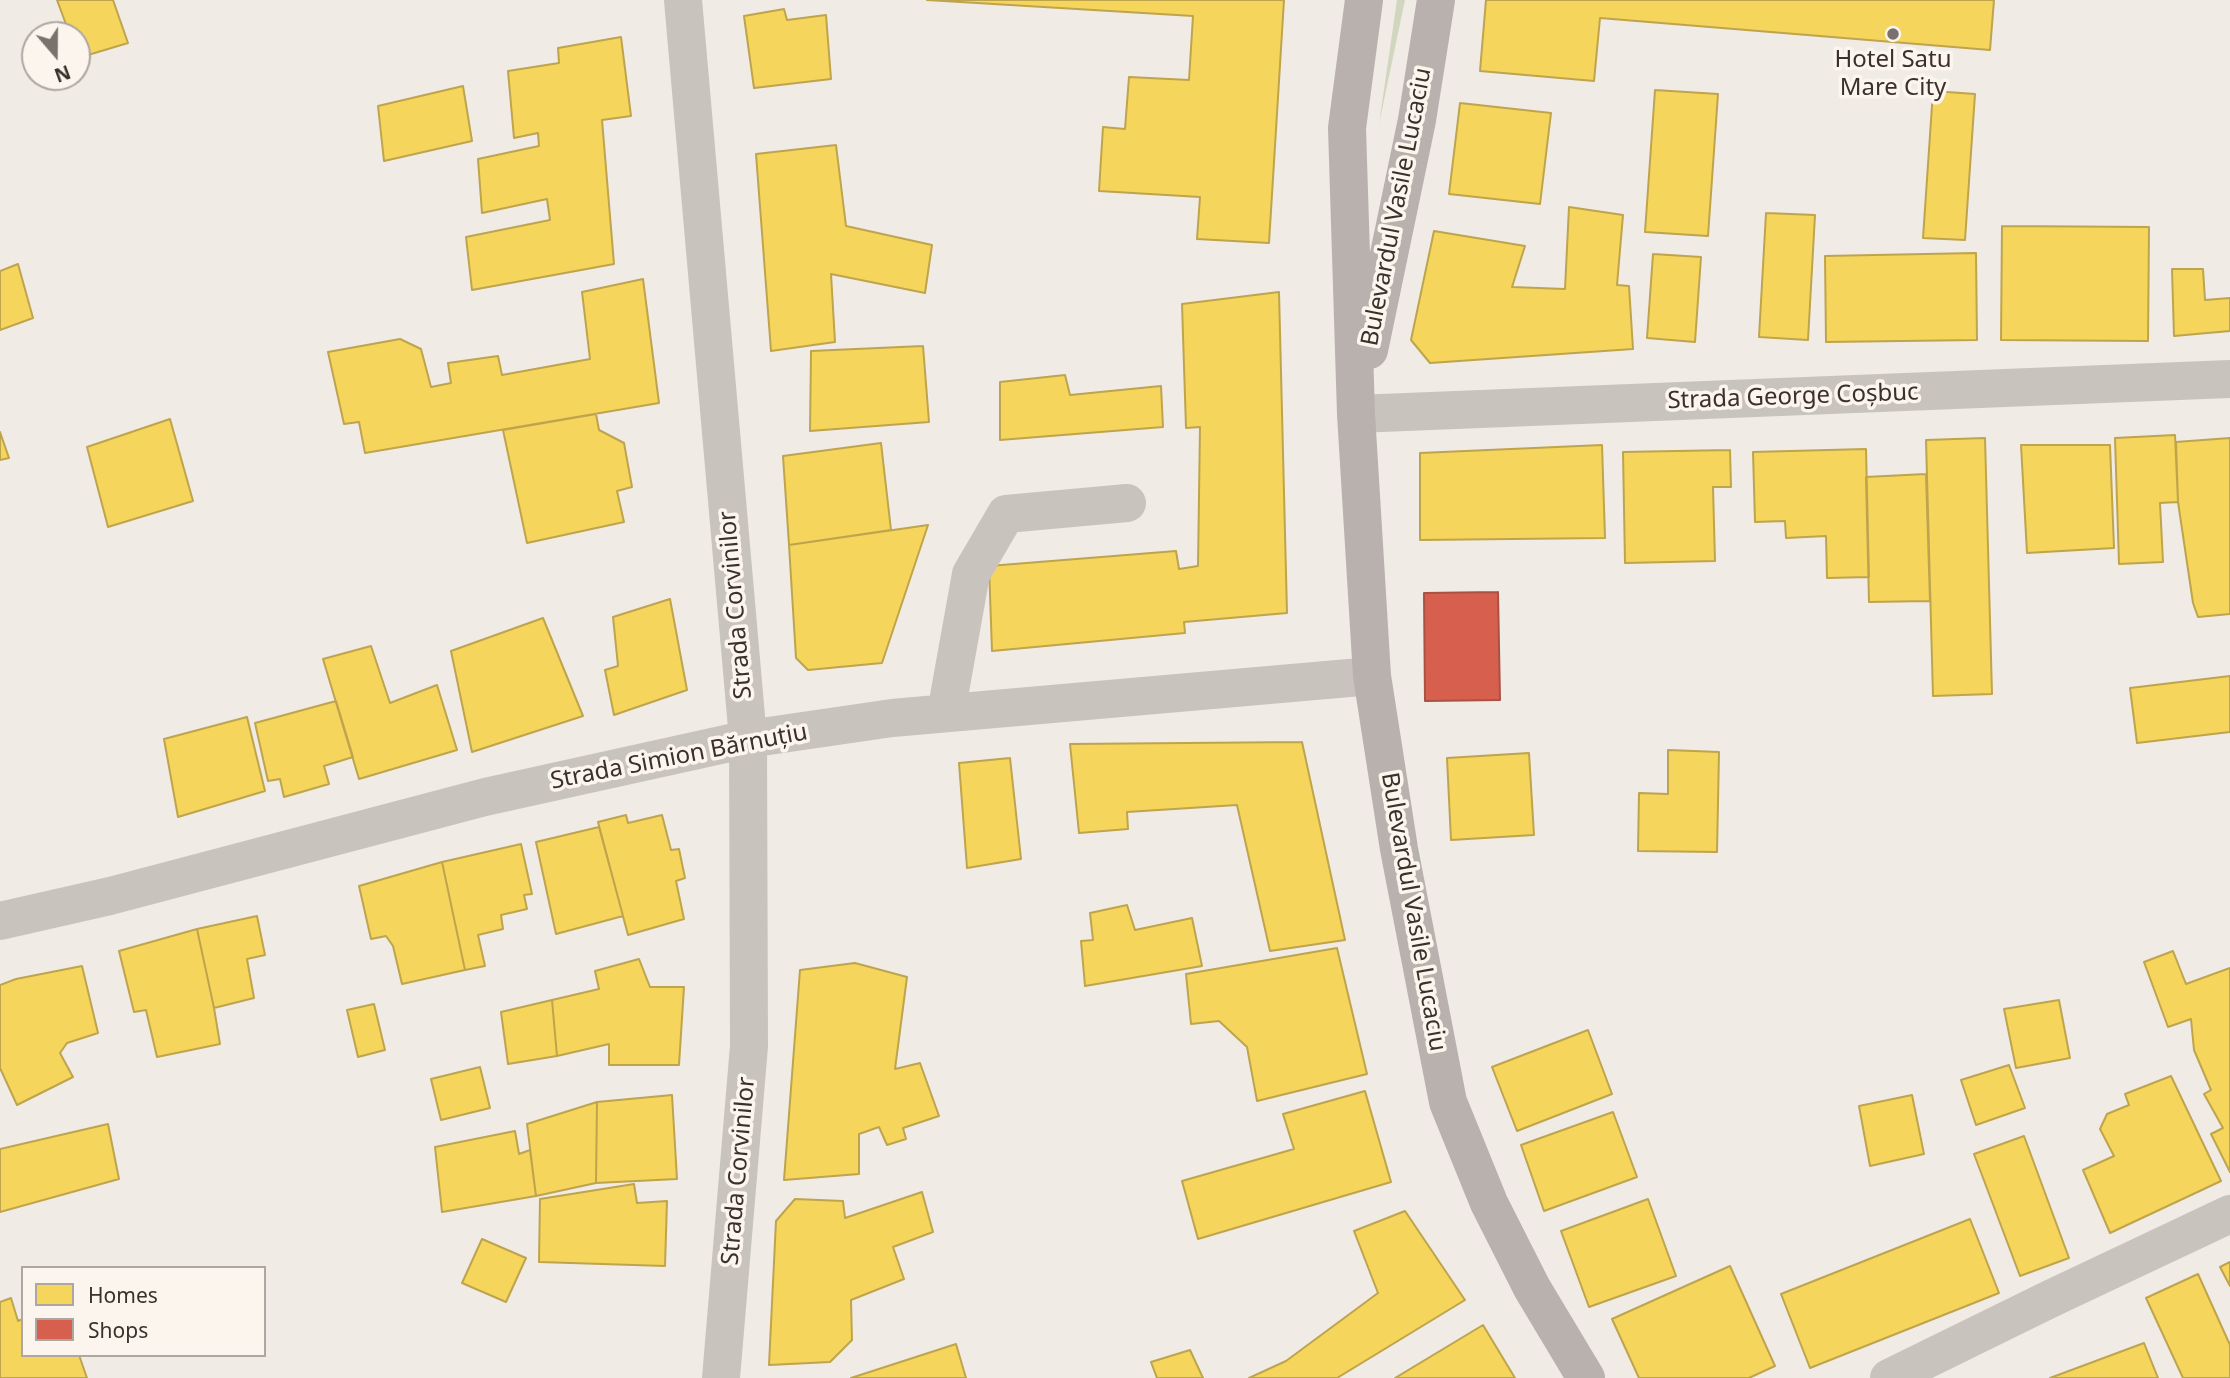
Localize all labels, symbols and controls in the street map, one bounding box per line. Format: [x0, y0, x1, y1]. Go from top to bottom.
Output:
north arrow [21, 21, 91, 91]
marker: Hotel Satu Mare City [1885, 26, 1901, 42]
place label: Hotel Satu Mare City [1834, 46, 1952, 102]
text: N [51, 59, 74, 89]
street label: Bulevardul Vasile Lucaciu [1356, 65, 1438, 349]
street label: Strada George Coșbuc [1667, 378, 1919, 416]
street label: Strada Corvinilor [713, 510, 759, 700]
street label: Strada Simion Bărnuțiu [548, 718, 810, 796]
street label: Bulevardul Vasile Lucaciu [1374, 770, 1452, 1054]
street label: Strada Corvinilor [716, 1076, 762, 1266]
legend [21, 1266, 266, 1357]
text: Homes [88, 1281, 158, 1309]
text: Shops [88, 1316, 148, 1344]

